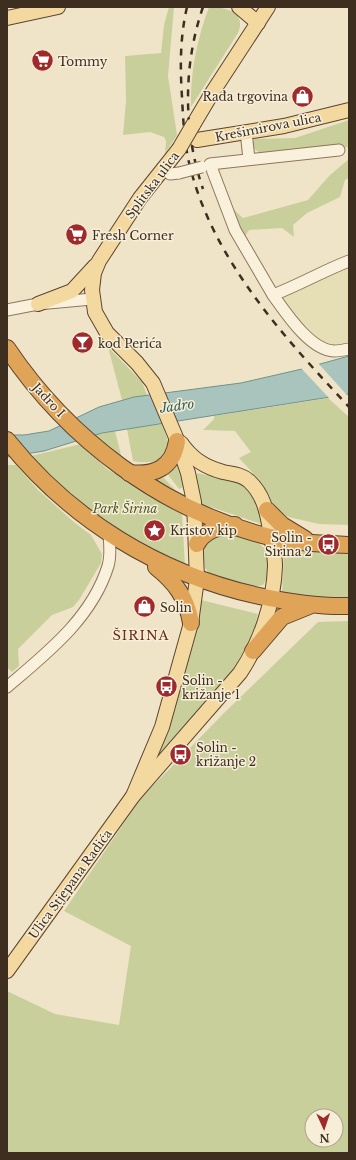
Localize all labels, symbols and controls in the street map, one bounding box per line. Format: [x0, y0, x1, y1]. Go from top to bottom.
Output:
supermarket icon: Tommy [30, 48, 56, 74]
place label: Tommy [58, 54, 108, 69]
shop icon: Rađa trgovina [290, 83, 316, 109]
place label: Rađa trgovina [203, 89, 288, 104]
street label: Krešimirova ulica [214, 109, 323, 145]
street label: Splitska ulica [122, 148, 182, 222]
supermarket icon: Fresh Corner [64, 222, 90, 248]
place label: Fresh Corner [92, 228, 174, 243]
bar icon: kod Perića [69, 330, 95, 356]
place label: kod Perića [98, 336, 162, 351]
street label: Jadro I [28, 378, 68, 420]
water label: Jadro [158, 395, 195, 417]
park label: Park Širina [92, 500, 157, 516]
place icon: Kristov kip [141, 517, 167, 543]
place label: Kristov kip [170, 523, 237, 538]
place label: Solin - Sirina 2 [265, 530, 312, 559]
bus stop icon: Solin - Sirina 2 [315, 531, 341, 557]
shop icon: Solin [131, 594, 157, 620]
place label: Solin [160, 600, 192, 615]
district label: ŠIRINA [112, 627, 170, 644]
place label: Solin - križanje 1 [182, 673, 240, 702]
bus stop icon: Solin - križanje 1 [154, 674, 180, 700]
place label: Solin - križanje 2 [196, 740, 256, 769]
bus stop icon: Solin - križanje 2 [168, 741, 194, 767]
street label: Ulica Stjepana Radića [25, 826, 115, 942]
north arrow [304, 1108, 344, 1148]
text: N [318, 1131, 330, 1145]

